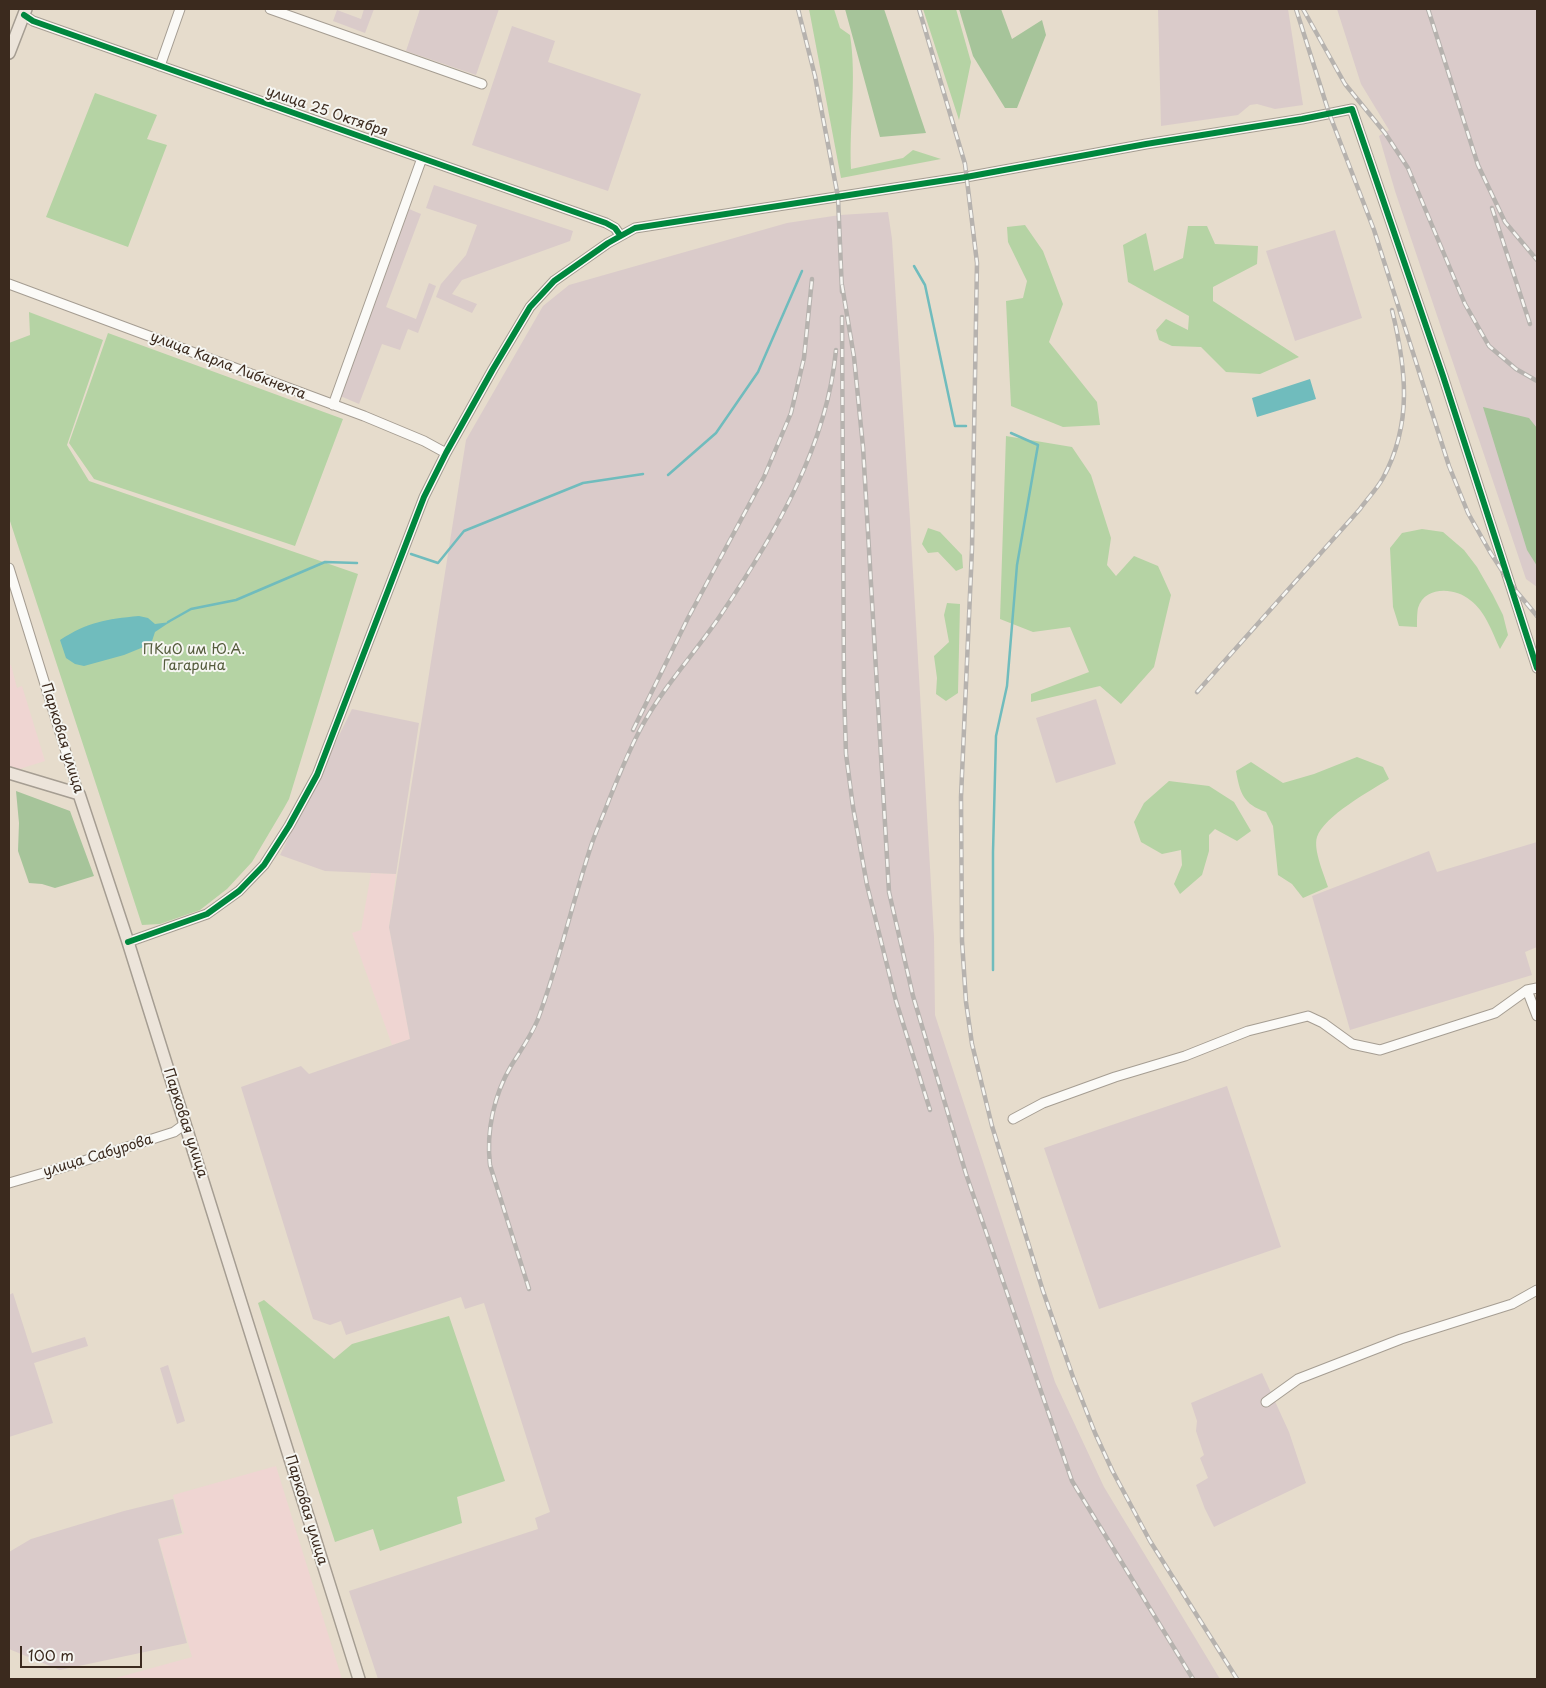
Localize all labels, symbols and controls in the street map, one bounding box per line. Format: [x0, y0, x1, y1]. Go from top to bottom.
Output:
street label: улица 25 Октября [264, 83, 390, 141]
street label: улица Карла Либкнехта [148, 329, 308, 403]
park label: ПКиО им Ю.А. Гагарина [143, 642, 245, 674]
street label: Парковая улица [37, 681, 87, 795]
street label: Парковая улица [159, 1066, 211, 1180]
street label: улица Сабурова [41, 1131, 155, 1181]
street label: Парковая улица [281, 1453, 331, 1567]
scale bar [22, 1636, 145, 1668]
text: 100 m [28, 1643, 74, 1666]

